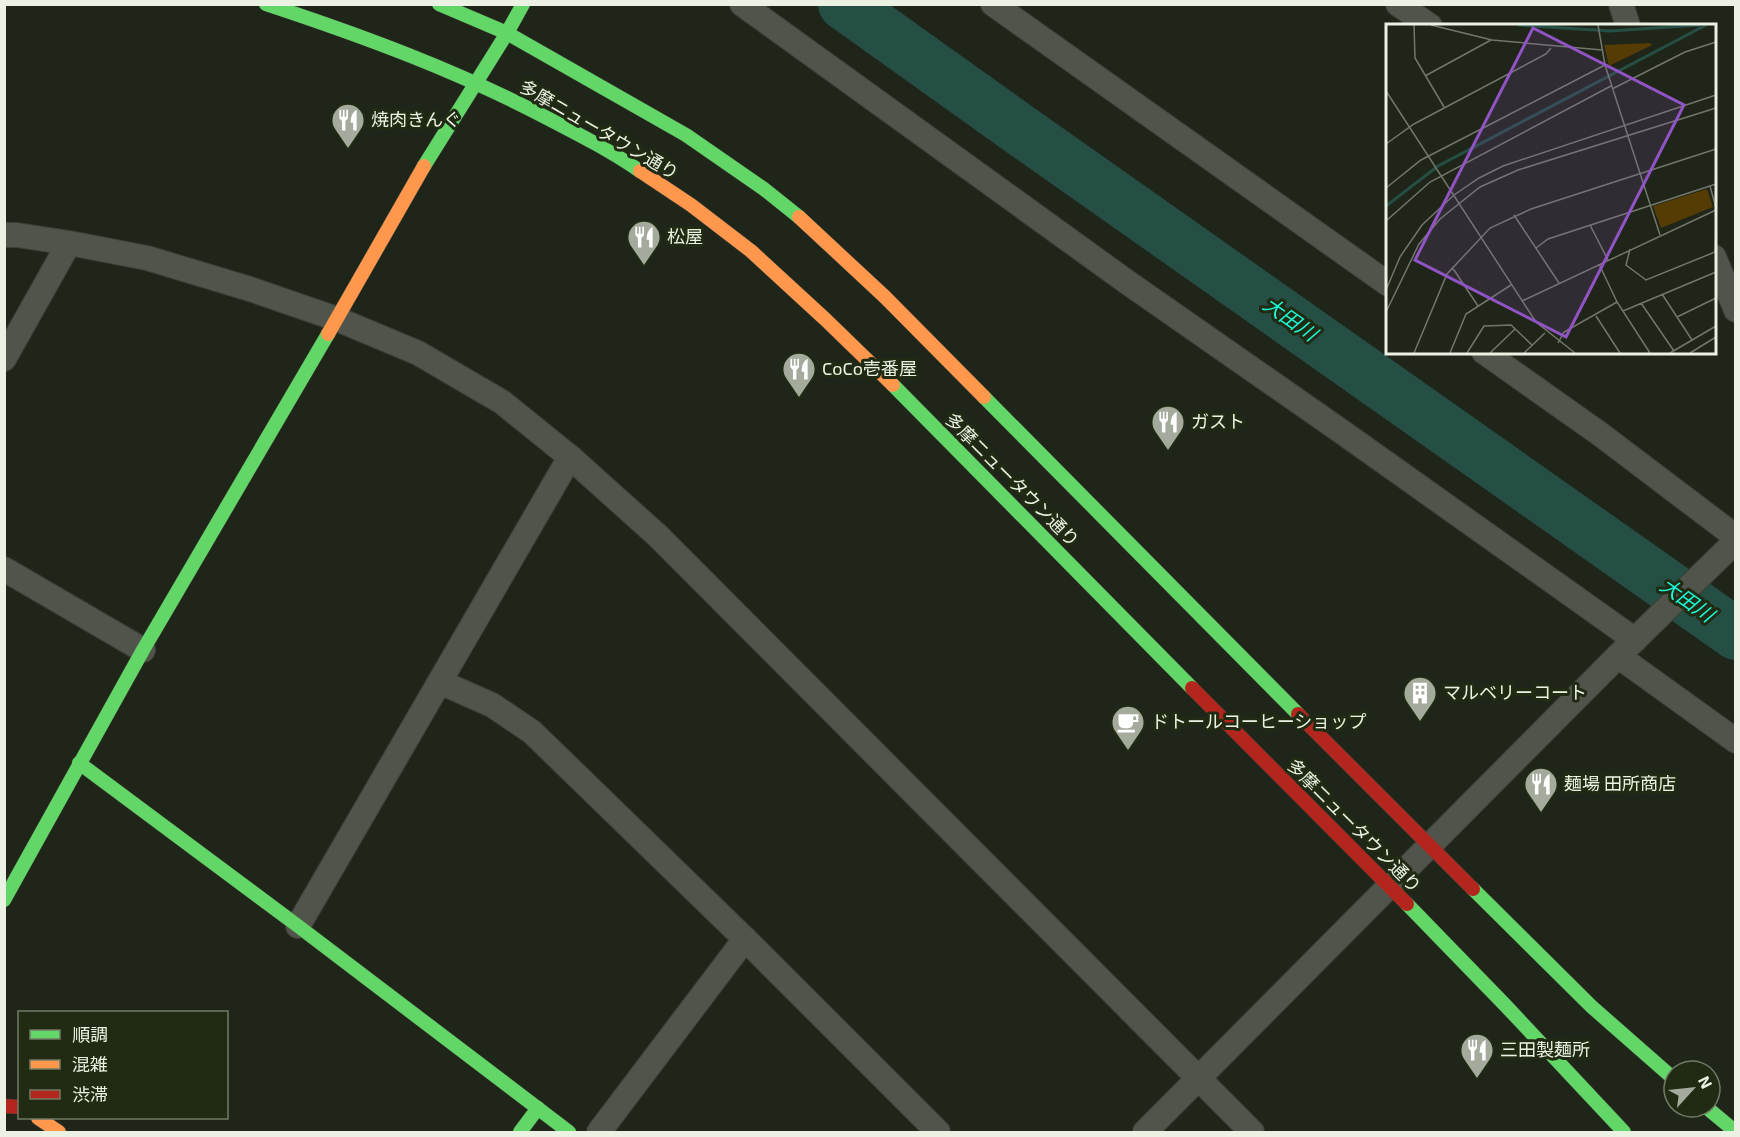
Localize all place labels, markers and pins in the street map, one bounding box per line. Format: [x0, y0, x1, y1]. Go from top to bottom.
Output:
restaurant icon: 焼肉きんぐ [330, 102, 366, 149]
place label: 焼肉きんぐ [371, 108, 461, 130]
restaurant icon: 松屋 [626, 219, 662, 266]
place label: 松屋 [667, 225, 703, 247]
restaurant icon: CoCo壱番屋 [781, 351, 817, 398]
place label: CoCo壱番屋 [822, 357, 917, 379]
restaurant icon: ガスト [1150, 404, 1186, 451]
place label: ガスト [1191, 410, 1245, 432]
building icon: マルベリーコート [1402, 675, 1438, 722]
place label: マルベリーコート [1443, 681, 1587, 703]
cafe icon: ドトールコーヒーショップ [1110, 704, 1146, 751]
place label: ドトールコーヒーショップ [1151, 710, 1366, 732]
restaurant icon: 麺場 田所商店 [1523, 766, 1559, 813]
place label: 麺場 田所商店 [1564, 772, 1676, 794]
restaurant icon: 三田製麺所 [1459, 1032, 1495, 1079]
place label: 三田製麺所 [1500, 1038, 1590, 1060]

